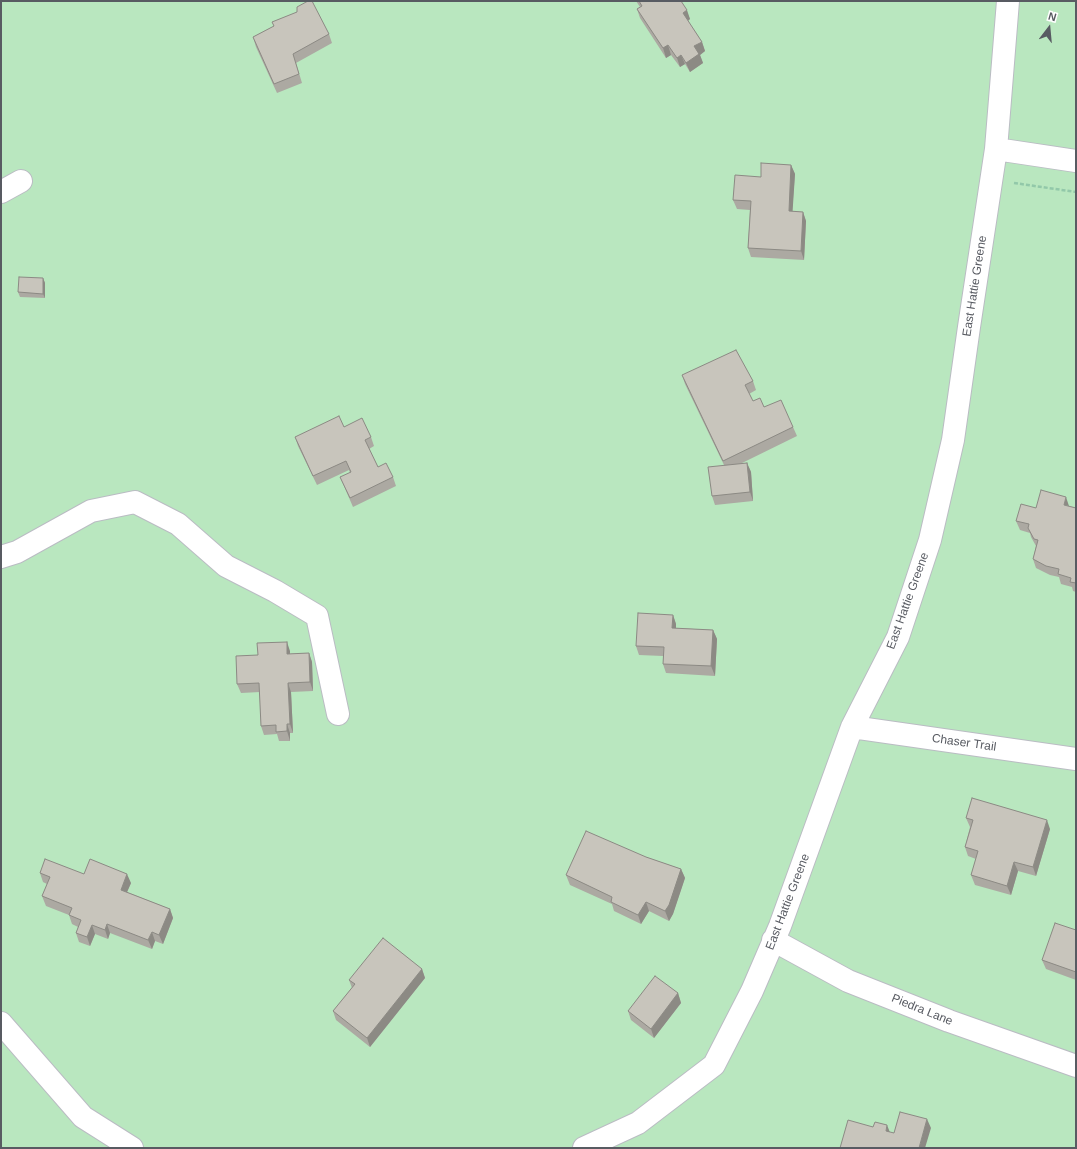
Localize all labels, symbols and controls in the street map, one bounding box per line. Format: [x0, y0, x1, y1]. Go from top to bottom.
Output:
north arrow [1029, 8, 1069, 48]
text: N [1047, 10, 1058, 23]
street label: East Hattie Greene [960, 234, 990, 338]
street label: East Hattie Greene [884, 551, 932, 651]
street label: Chaser Trail [931, 731, 997, 755]
street label: East Hattie Greene [763, 852, 813, 952]
street label: Piedra Lane [889, 991, 955, 1029]

